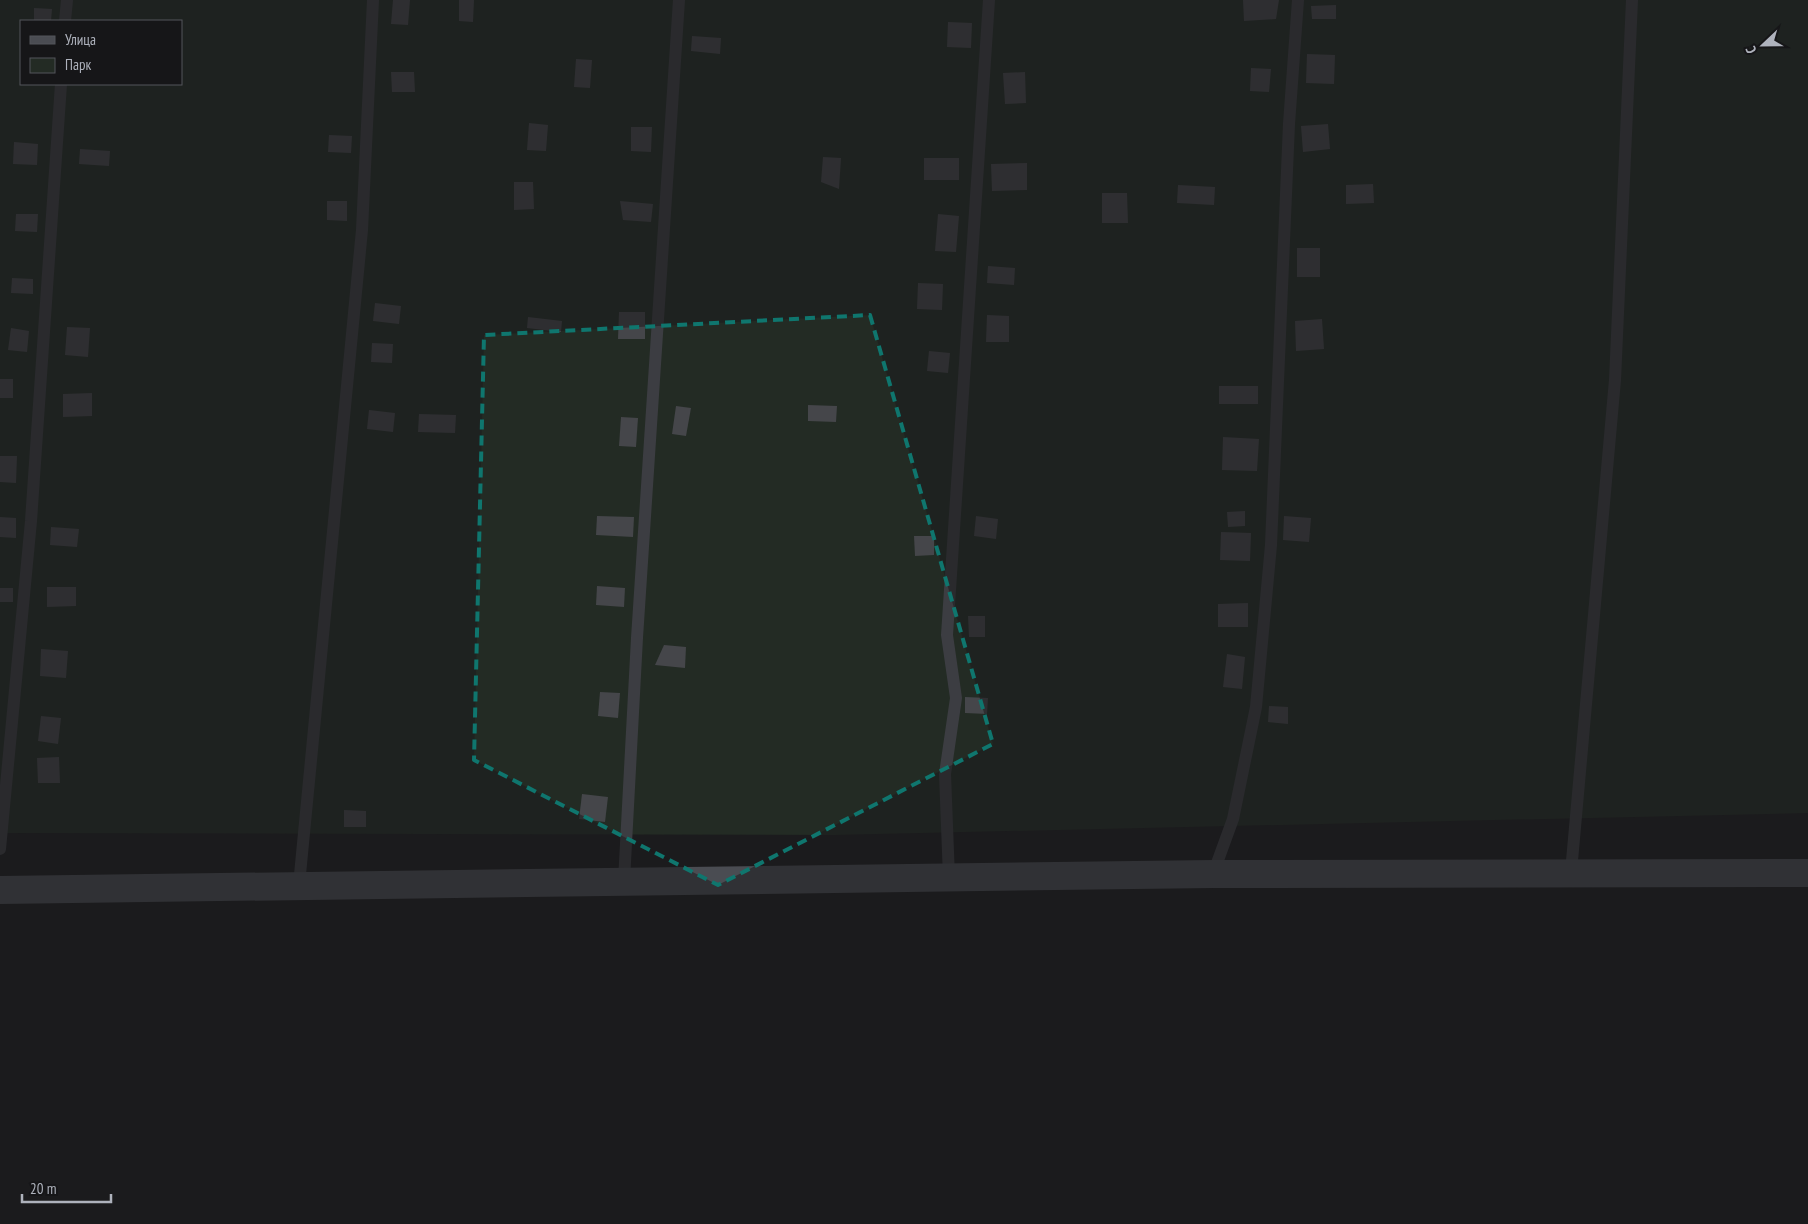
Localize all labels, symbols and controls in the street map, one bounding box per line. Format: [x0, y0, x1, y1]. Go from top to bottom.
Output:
legend [20, 20, 182, 85]
north arrow [1738, 20, 1788, 70]
text: Улица [65, 30, 96, 49]
text: С [1741, 43, 1760, 56]
text: Парк [65, 55, 91, 74]
scale bar [22, 1172, 111, 1204]
text: 20 m [30, 1179, 56, 1198]

